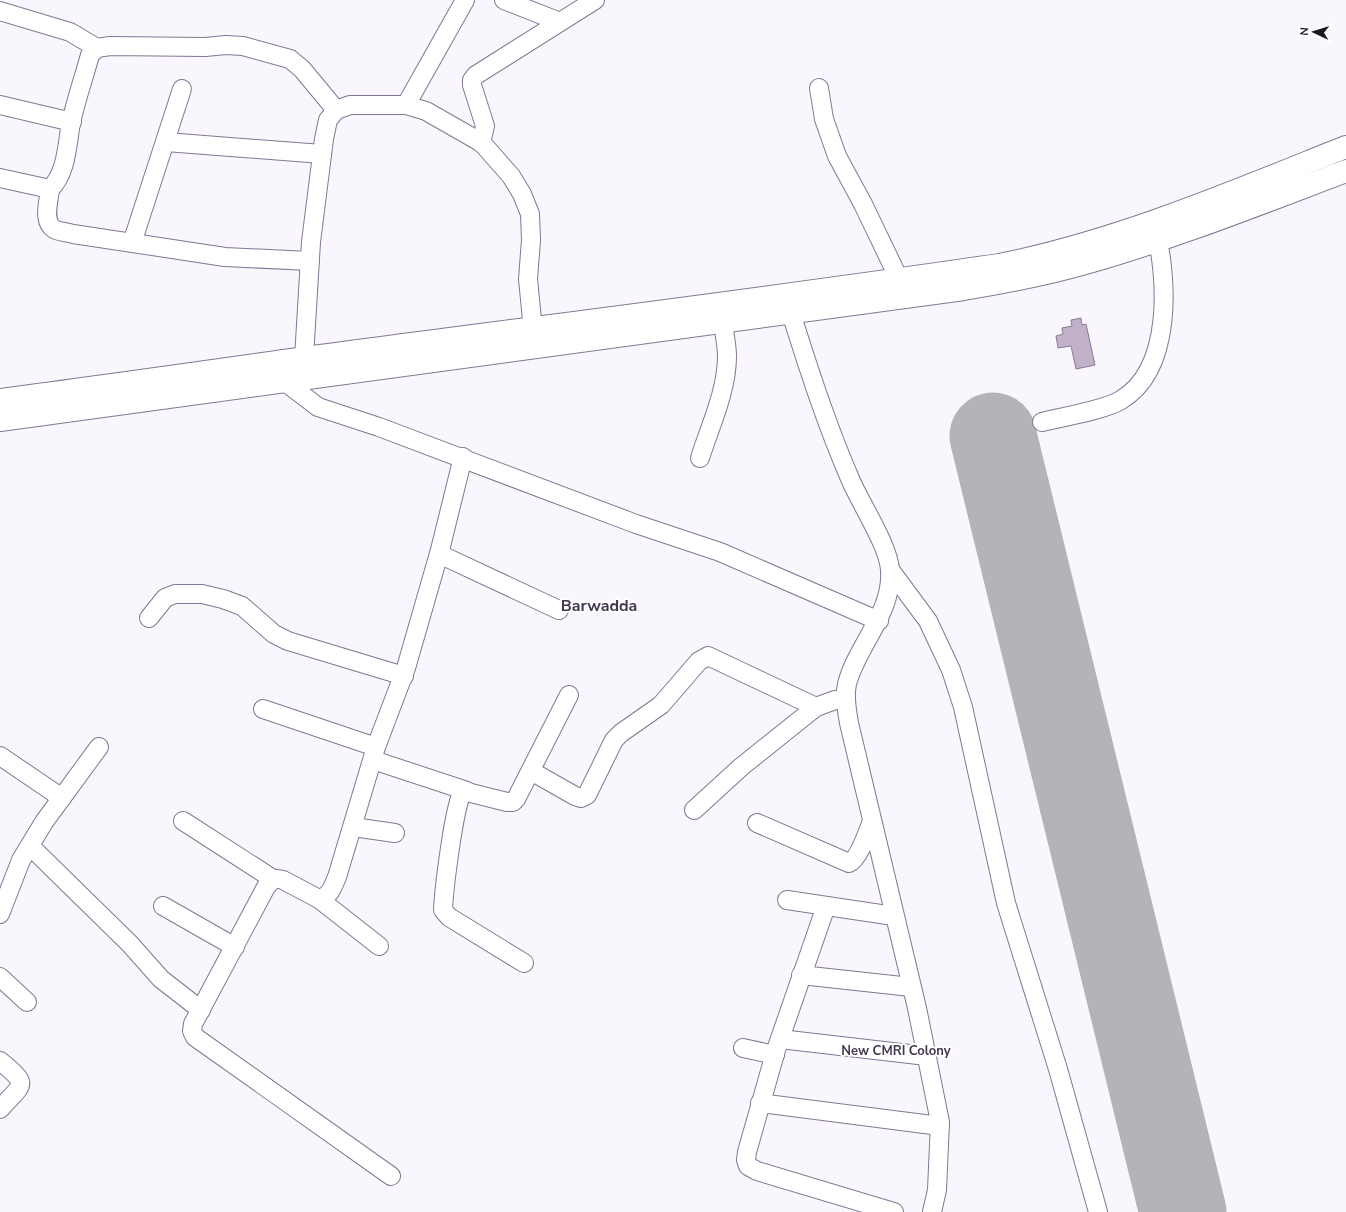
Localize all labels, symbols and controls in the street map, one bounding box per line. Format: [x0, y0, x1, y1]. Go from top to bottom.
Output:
north arrow [1294, 12, 1334, 52]
text: N [1297, 27, 1312, 36]
district label: Barwadda [561, 595, 637, 617]
district label: New CMRI Colony [841, 1042, 951, 1060]

